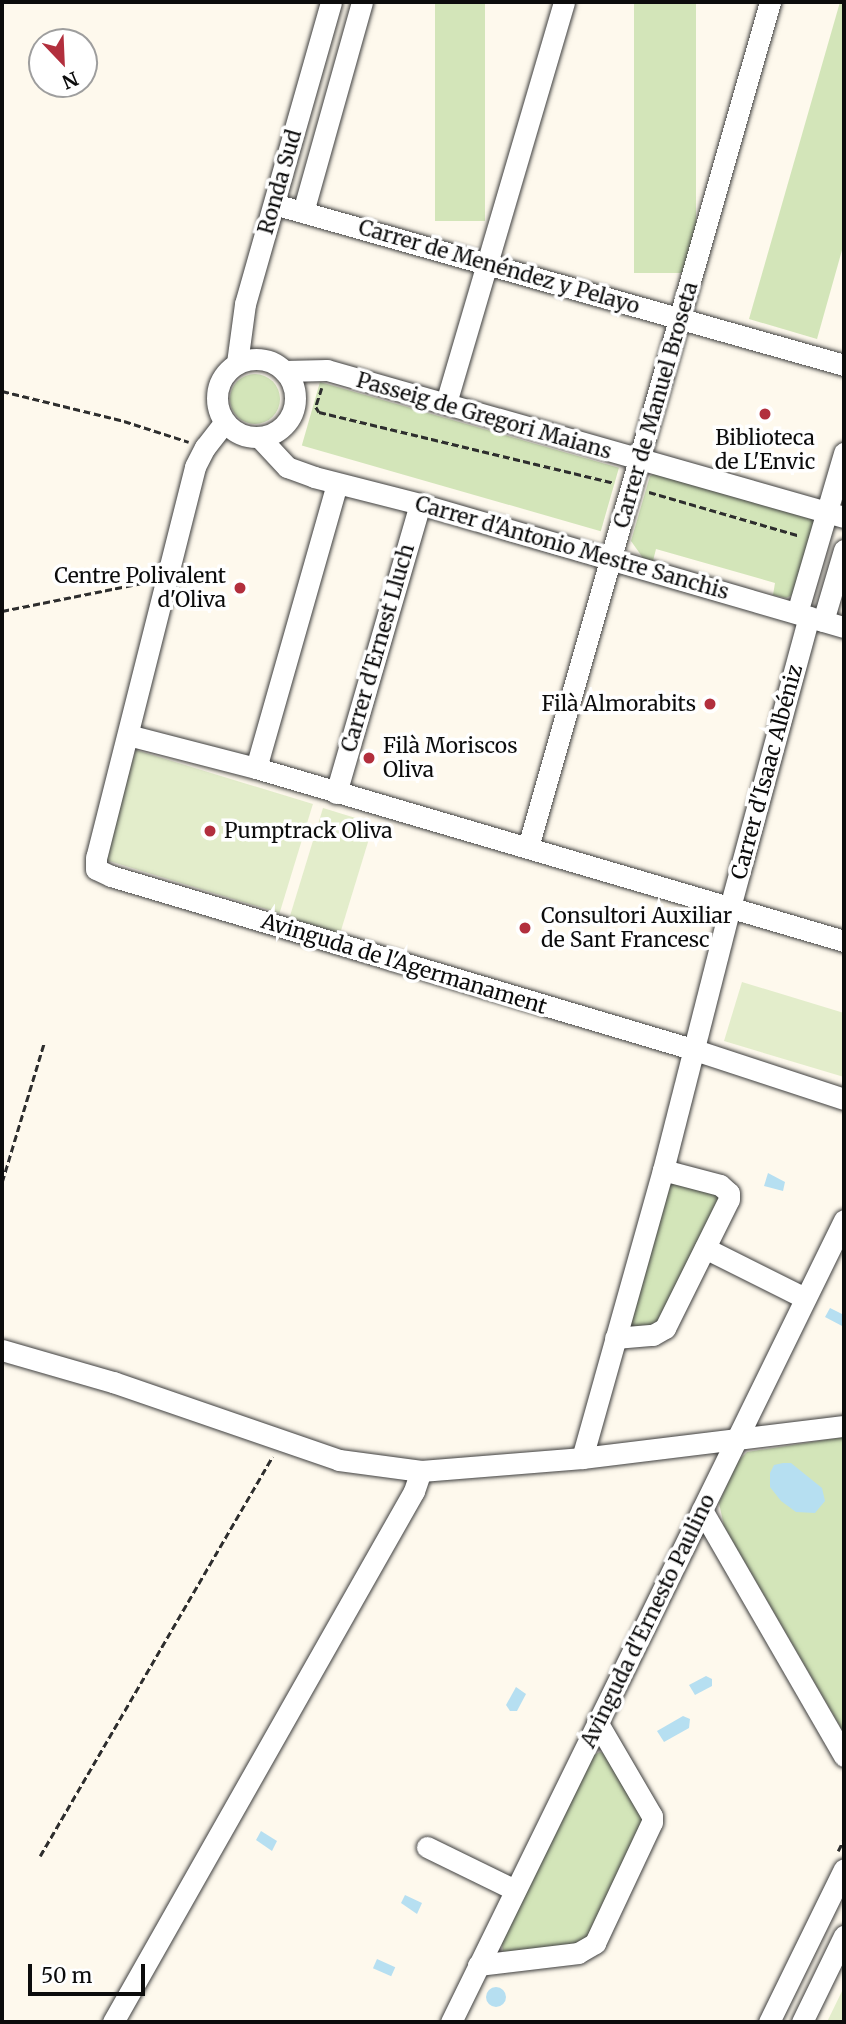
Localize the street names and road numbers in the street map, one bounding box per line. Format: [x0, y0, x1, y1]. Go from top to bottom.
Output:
street label: Ronda Sud [253, 127, 307, 237]
street label: Carrer de Menéndez y Pelayo [356, 215, 642, 319]
street label: Carrer de Manuel Broseta [609, 279, 703, 531]
street label: Passeig de Gregori Maians [354, 367, 614, 465]
street label: Carrer d'Antonio Mestre Sanchis [412, 491, 732, 605]
street label: Carrer d'Ernest Lluch [336, 541, 420, 755]
street label: Carrer d'Isaac Albéniz [726, 662, 808, 882]
street label: Avinguda de l'Agermanament [258, 909, 550, 1019]
street label: Avinguda d'Ernesto Paulino [576, 1490, 720, 1752]

